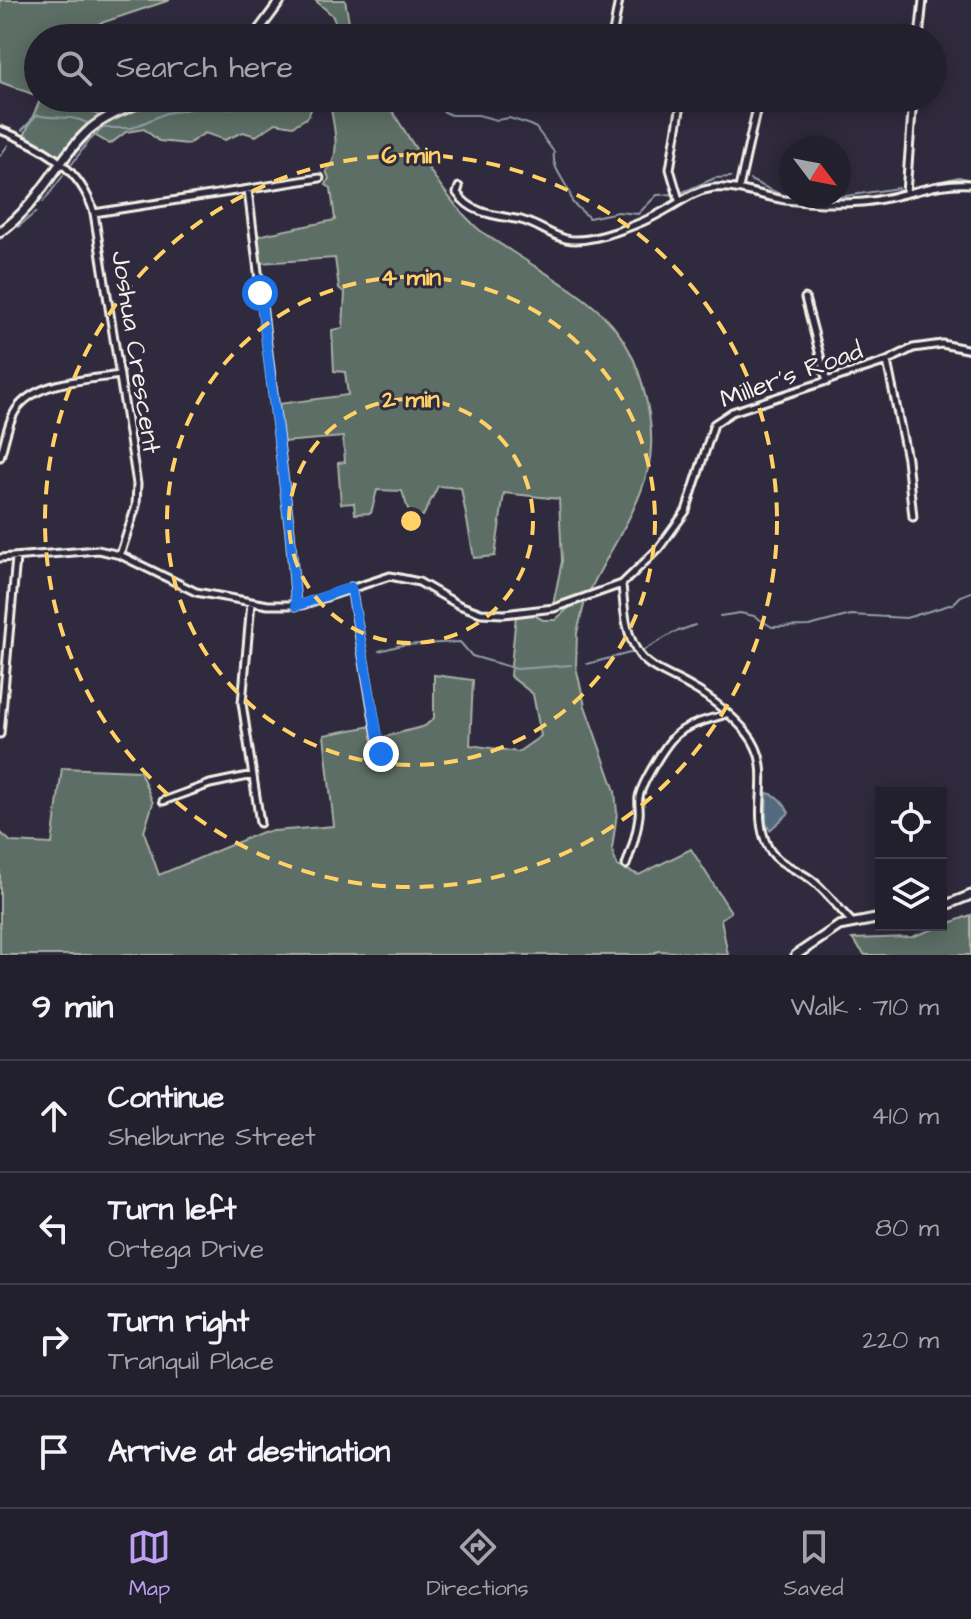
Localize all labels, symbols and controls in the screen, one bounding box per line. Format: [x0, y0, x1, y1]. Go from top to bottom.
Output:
search box [24, 24, 947, 112]
icon: search [52, 46, 96, 90]
text: Search here [116, 47, 293, 89]
north arrow [779, 136, 851, 208]
text: 6 min [382, 139, 440, 173]
street label: Joshua Crescent [102, 248, 170, 457]
text: 4 min [381, 261, 441, 295]
route start [242, 275, 278, 311]
street label: Miller's Road [715, 332, 868, 417]
text: 2 min [381, 383, 440, 417]
centre of rings [397, 507, 425, 535]
route end [363, 736, 399, 772]
map controls [875, 787, 947, 931]
button: locate [875, 787, 947, 859]
button: layers [875, 859, 947, 931]
text: 9 min [32, 983, 114, 1031]
text: Walk · 710 m [790, 989, 939, 1025]
text: Continue [108, 1077, 224, 1119]
icon: ahead [32, 1094, 76, 1138]
text: 410 m [871, 1098, 939, 1134]
text: Shelburne Street [108, 1119, 316, 1155]
text: Turn left [108, 1189, 236, 1231]
icon: left [32, 1206, 76, 1250]
text: 80 m [875, 1210, 939, 1246]
text: Ortega Drive [108, 1231, 264, 1267]
text: Turn right [108, 1301, 249, 1343]
icon: right [32, 1318, 76, 1362]
text: 220 m [862, 1322, 939, 1358]
text: Tranquil Place [108, 1343, 274, 1379]
icon: arrive [32, 1430, 76, 1474]
text: Arrive at destination [108, 1431, 390, 1473]
tab: Map [127, 1525, 171, 1604]
tab: Directions [426, 1525, 529, 1604]
tab: Saved [784, 1525, 844, 1604]

